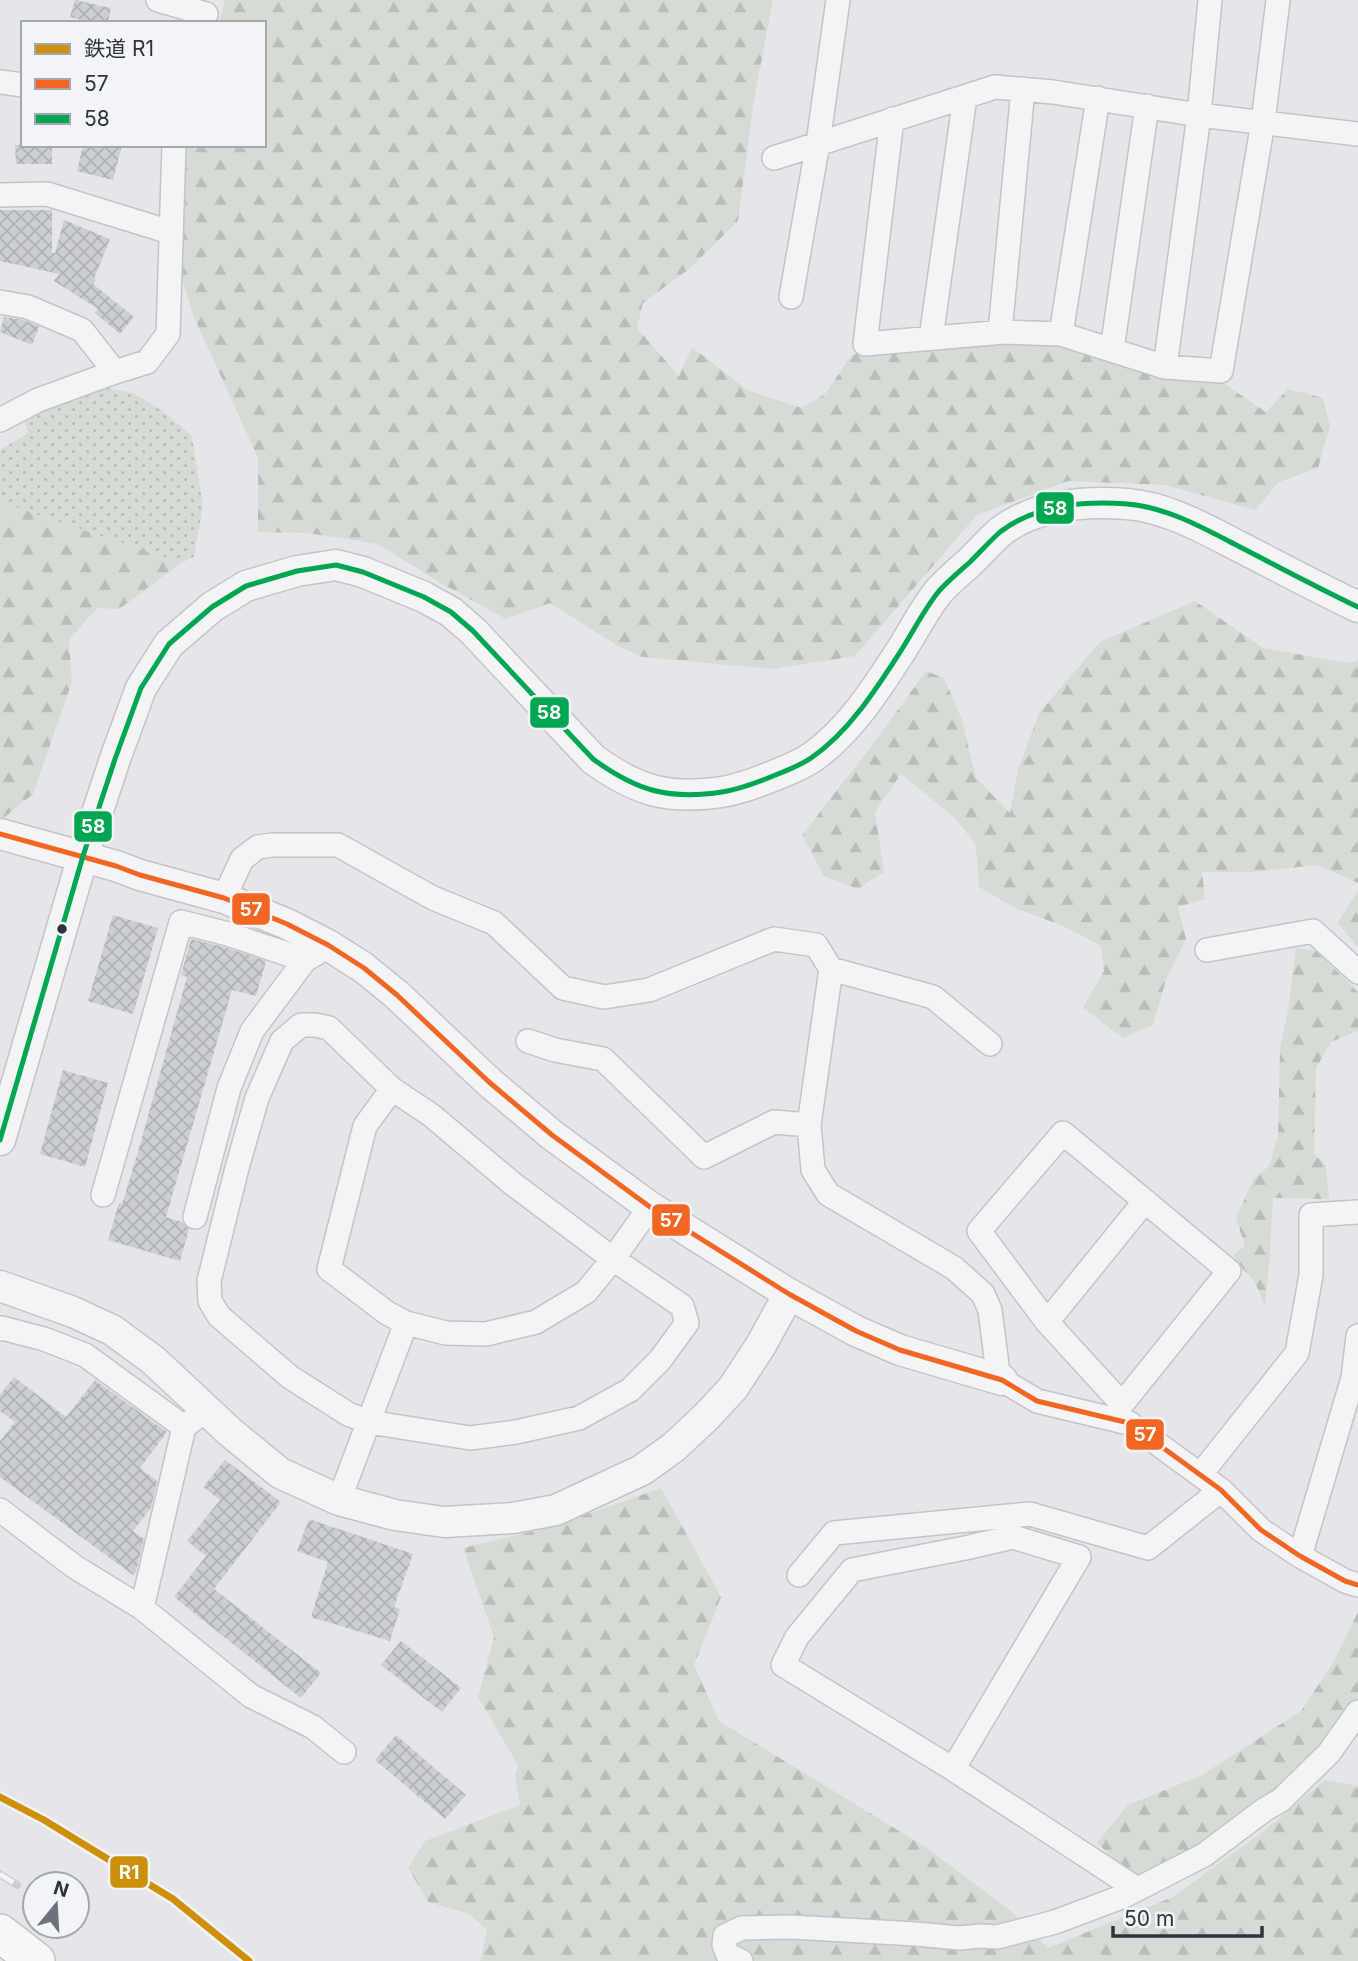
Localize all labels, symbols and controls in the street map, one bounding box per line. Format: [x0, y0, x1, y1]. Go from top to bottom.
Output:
legend [21, 21, 266, 147]
text: 鉄道 R1 [84, 36, 154, 61]
text: 57 [84, 71, 109, 96]
text: 58 [84, 106, 110, 131]
line badge: 58 [1035, 491, 1075, 525]
text: 58 [1043, 497, 1067, 520]
line badge: 58 [529, 696, 570, 729]
text: 58 [537, 701, 561, 724]
line badge: 58 [73, 810, 113, 843]
text: 58 [81, 815, 105, 838]
line badge: 57 [231, 892, 271, 926]
text: 57 [239, 898, 263, 921]
unlabelled marker [55, 922, 69, 936]
line badge: 57 [651, 1203, 691, 1237]
text: 57 [659, 1209, 683, 1232]
line badge: 57 [1125, 1418, 1165, 1451]
text: 57 [1133, 1423, 1157, 1446]
line badge: R1 [109, 1855, 149, 1889]
text: R1 [119, 1861, 139, 1884]
north arrow [21, 1870, 91, 1940]
text: N [51, 1876, 72, 1902]
scale bar [1113, 1895, 1262, 1939]
text: 50 m [1124, 1906, 1174, 1931]

